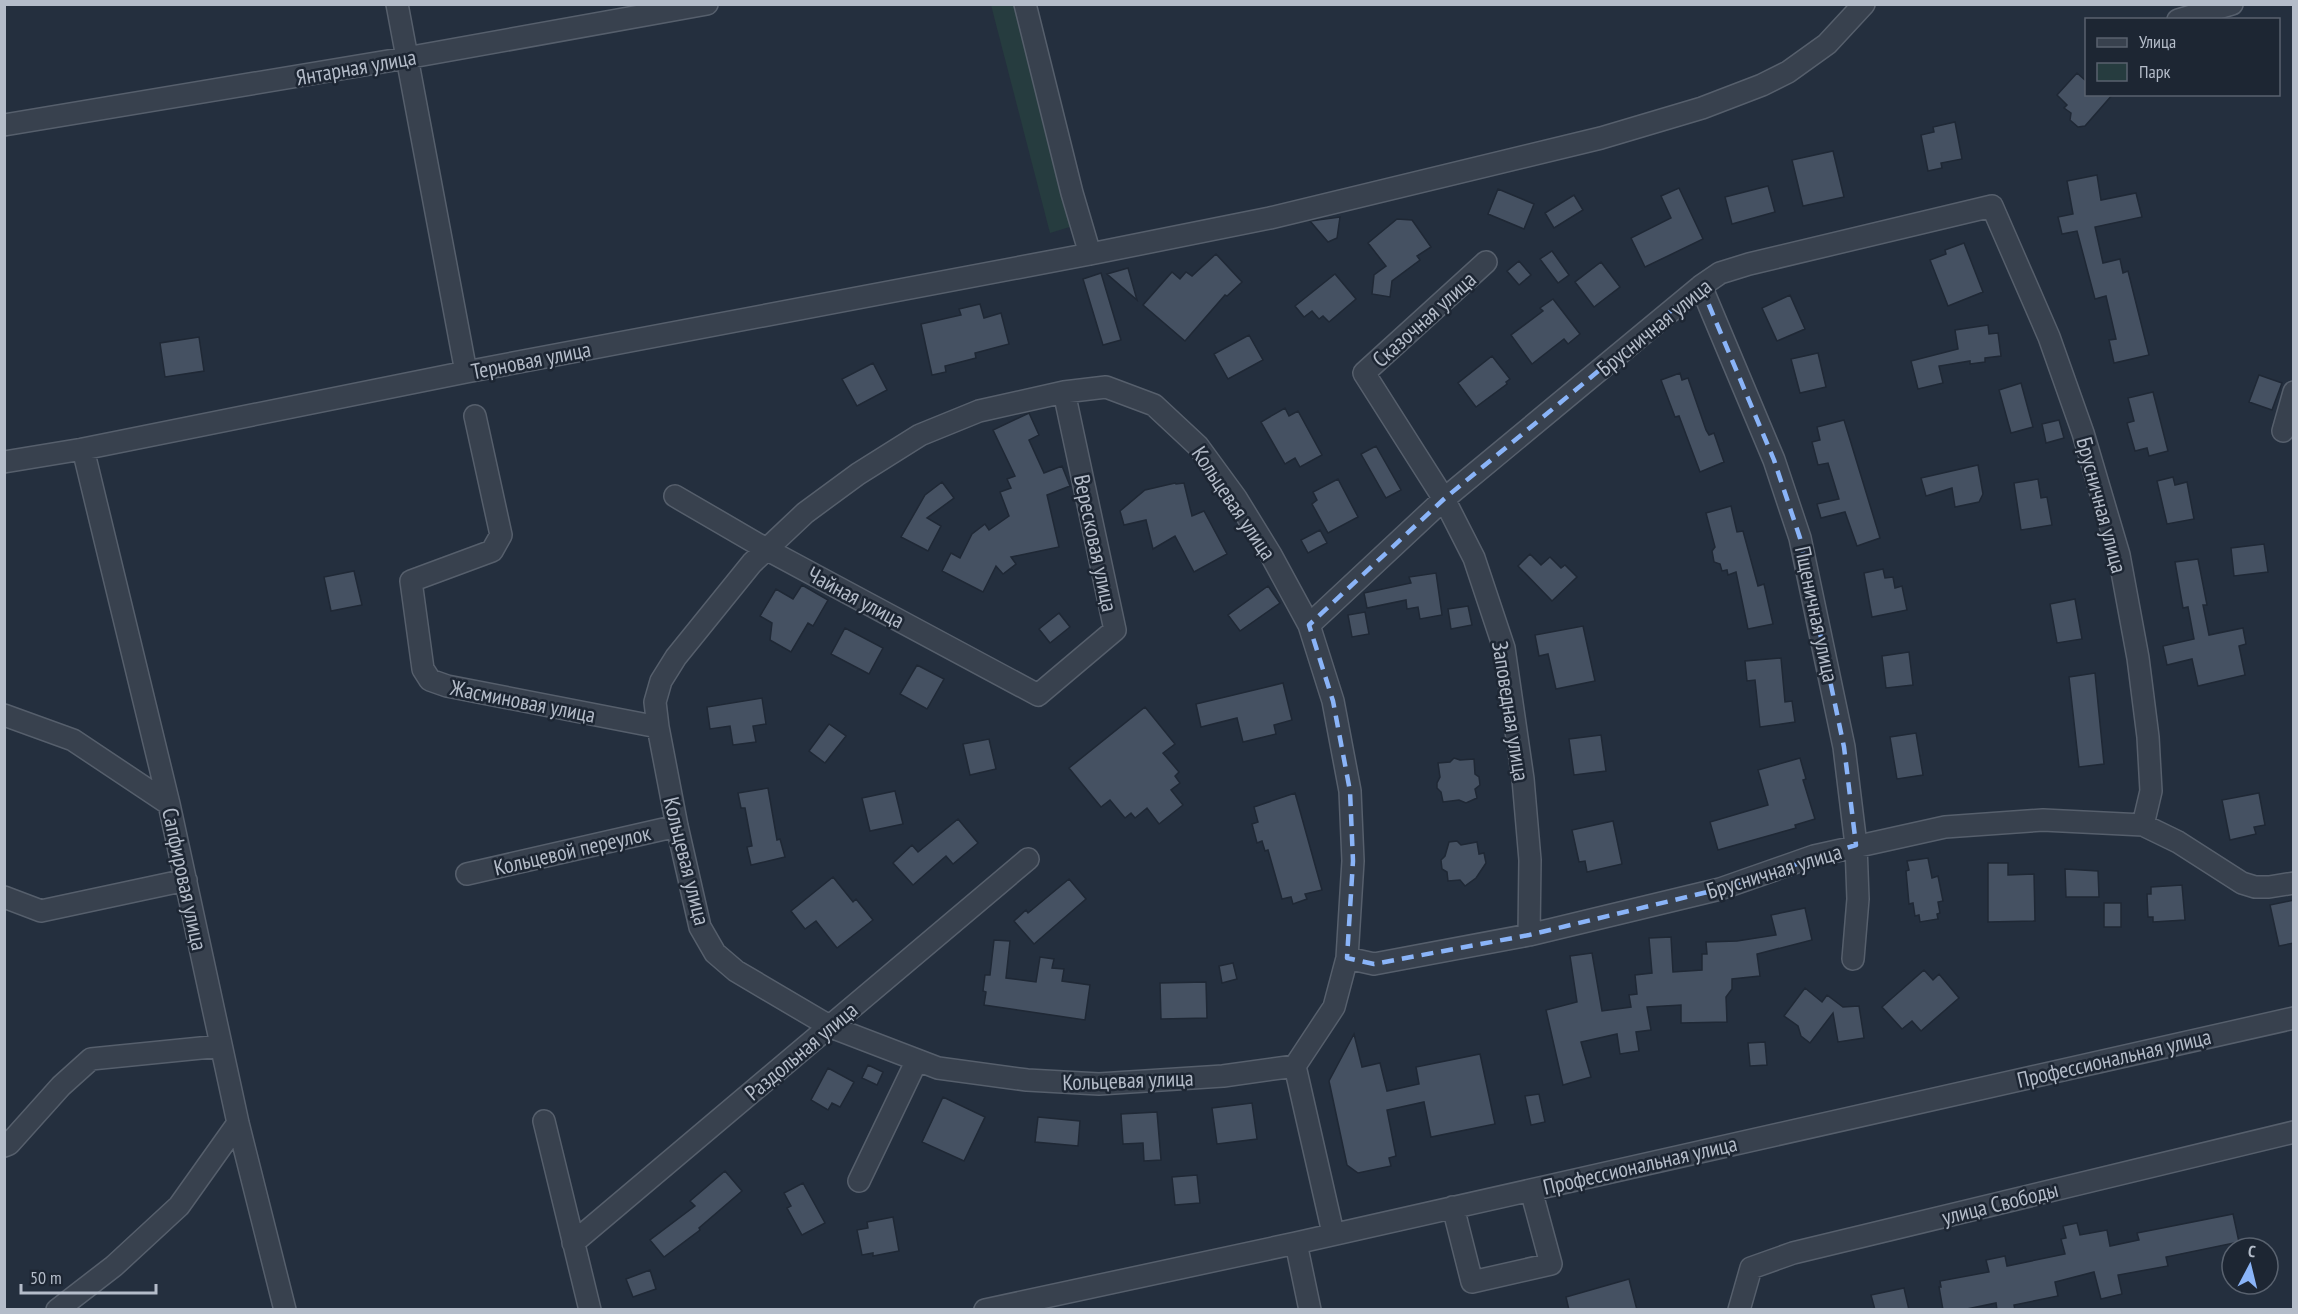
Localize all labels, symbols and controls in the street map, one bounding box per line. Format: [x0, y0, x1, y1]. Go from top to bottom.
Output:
legend [2085, 18, 2280, 96]
text: Улица [2139, 30, 2176, 53]
street label: Янтарная улица [294, 43, 418, 91]
text: Парк [2139, 60, 2170, 83]
street label: Сказочная улица [1366, 265, 1482, 373]
street label: Брусничная улица [1591, 272, 1717, 382]
street label: Терновая улица [469, 335, 593, 385]
street label: Брусничная улица [2070, 434, 2134, 576]
street label: Кольцевая улица [1186, 441, 1282, 565]
street label: Вересковая улица [1068, 472, 1124, 614]
street label: Пщеничная улица [1789, 543, 1845, 685]
street label: Чайная улица [803, 560, 909, 634]
street label: Заповедная улица [1486, 639, 1536, 783]
street label: Жасминовая улица [447, 673, 598, 729]
street label: Кольцевая улица [658, 794, 716, 928]
street label: Сапфировая улица [156, 805, 214, 953]
street label: Кольцевой переулок [491, 818, 654, 882]
street label: Брусничная улица [1703, 837, 1845, 905]
street label: Раздольная улица [739, 996, 863, 1106]
street label: Профессиональная улица [2014, 1022, 2214, 1094]
street label: Кольцевая улица [1062, 1064, 1194, 1096]
street label: Профессиональная улица [1540, 1129, 1740, 1201]
street label: улица Свободы [1939, 1175, 2061, 1231]
north arrow [2220, 1236, 2280, 1296]
text: С [2247, 1241, 2257, 1262]
scale bar [21, 1257, 156, 1295]
text: 50 m [30, 1266, 62, 1289]

